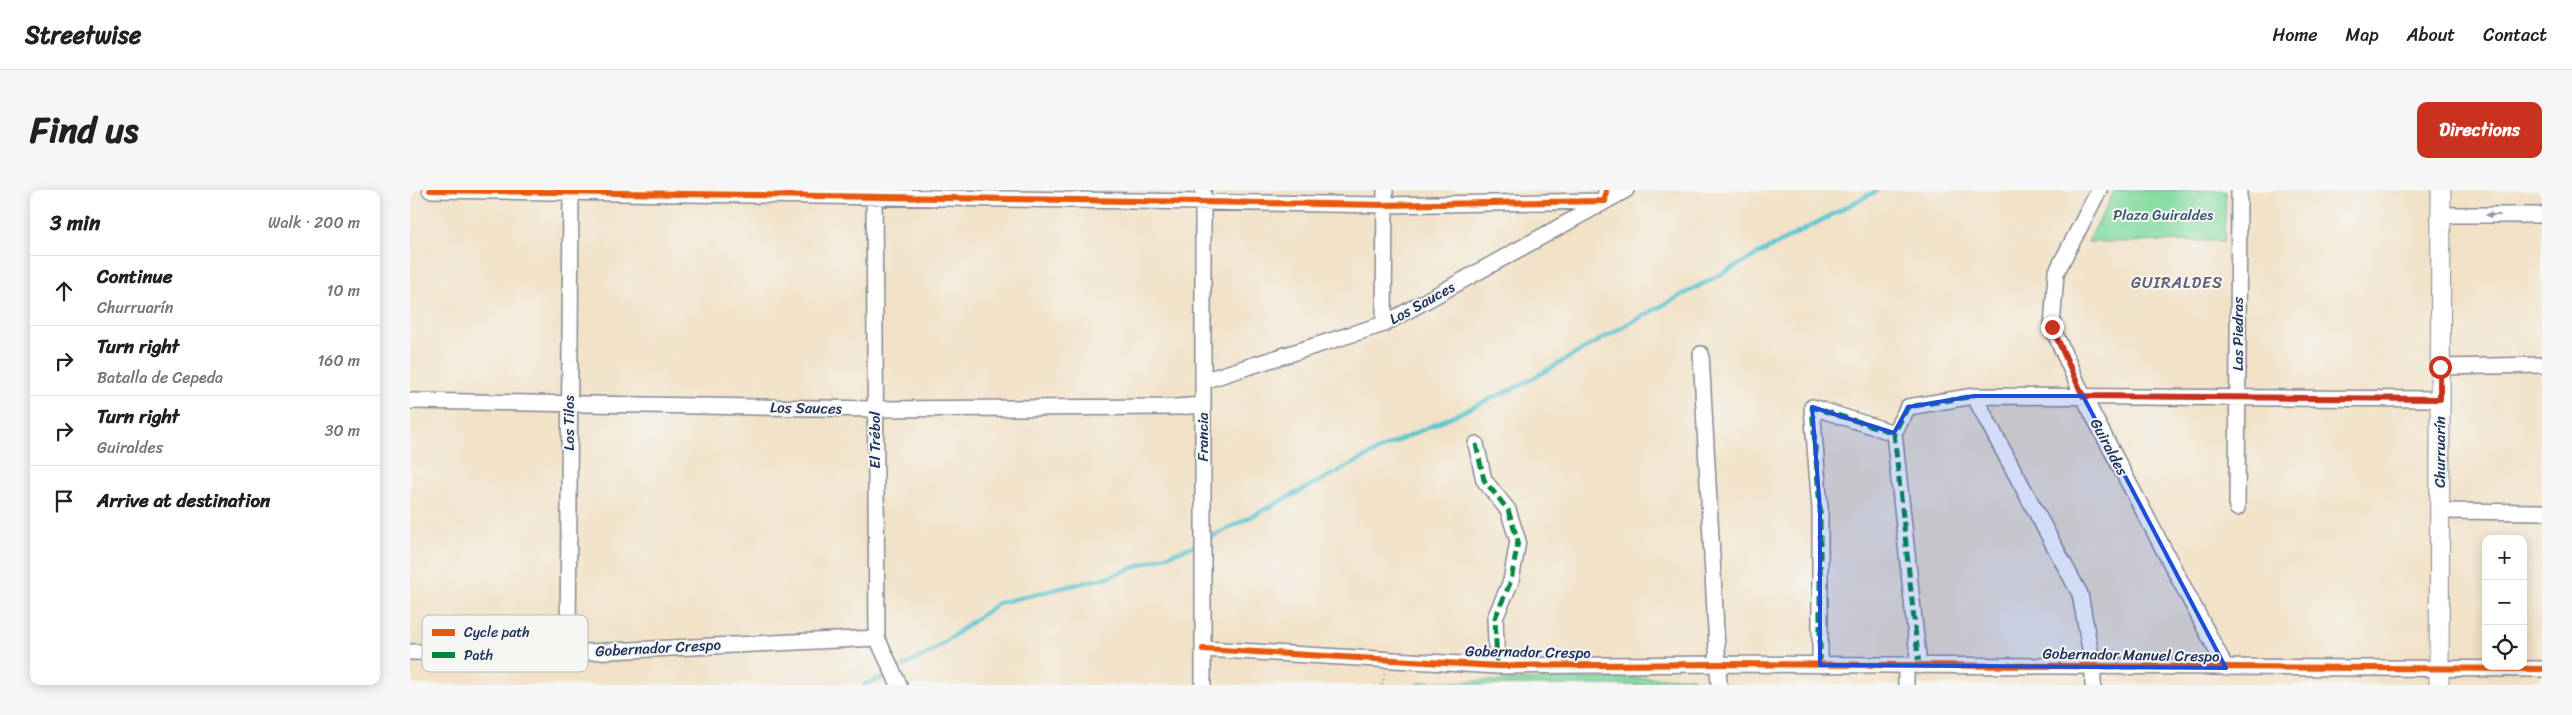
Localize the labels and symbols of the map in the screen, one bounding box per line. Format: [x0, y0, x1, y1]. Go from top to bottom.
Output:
park label: Plaza Guiraldes [2113, 202, 2214, 228]
one-way arrow [2485, 211, 2501, 219]
district label: GUIRALDES [2131, 268, 2223, 297]
street label: Los Sauces [1384, 274, 1460, 332]
street label: Las Piedras [2225, 297, 2251, 371]
route end [2041, 316, 2064, 339]
route start [2429, 356, 2452, 379]
street label: Los Sauces [770, 394, 843, 422]
street label: Los Tilos [556, 395, 582, 451]
street label: El Trébol [862, 411, 888, 469]
street label: Francia [1190, 412, 1216, 462]
street label: Guiraldes [2083, 414, 2135, 481]
street label: Churruarín [2427, 416, 2453, 488]
legend [422, 615, 588, 672]
text: Cycle path [464, 620, 530, 645]
street label: Gobernador Crespo [595, 632, 722, 664]
street label: Gobernador Crespo [1465, 638, 1592, 666]
street label: Gobernador Manuel Crespo [2042, 640, 2220, 670]
text: Path [464, 643, 493, 668]

